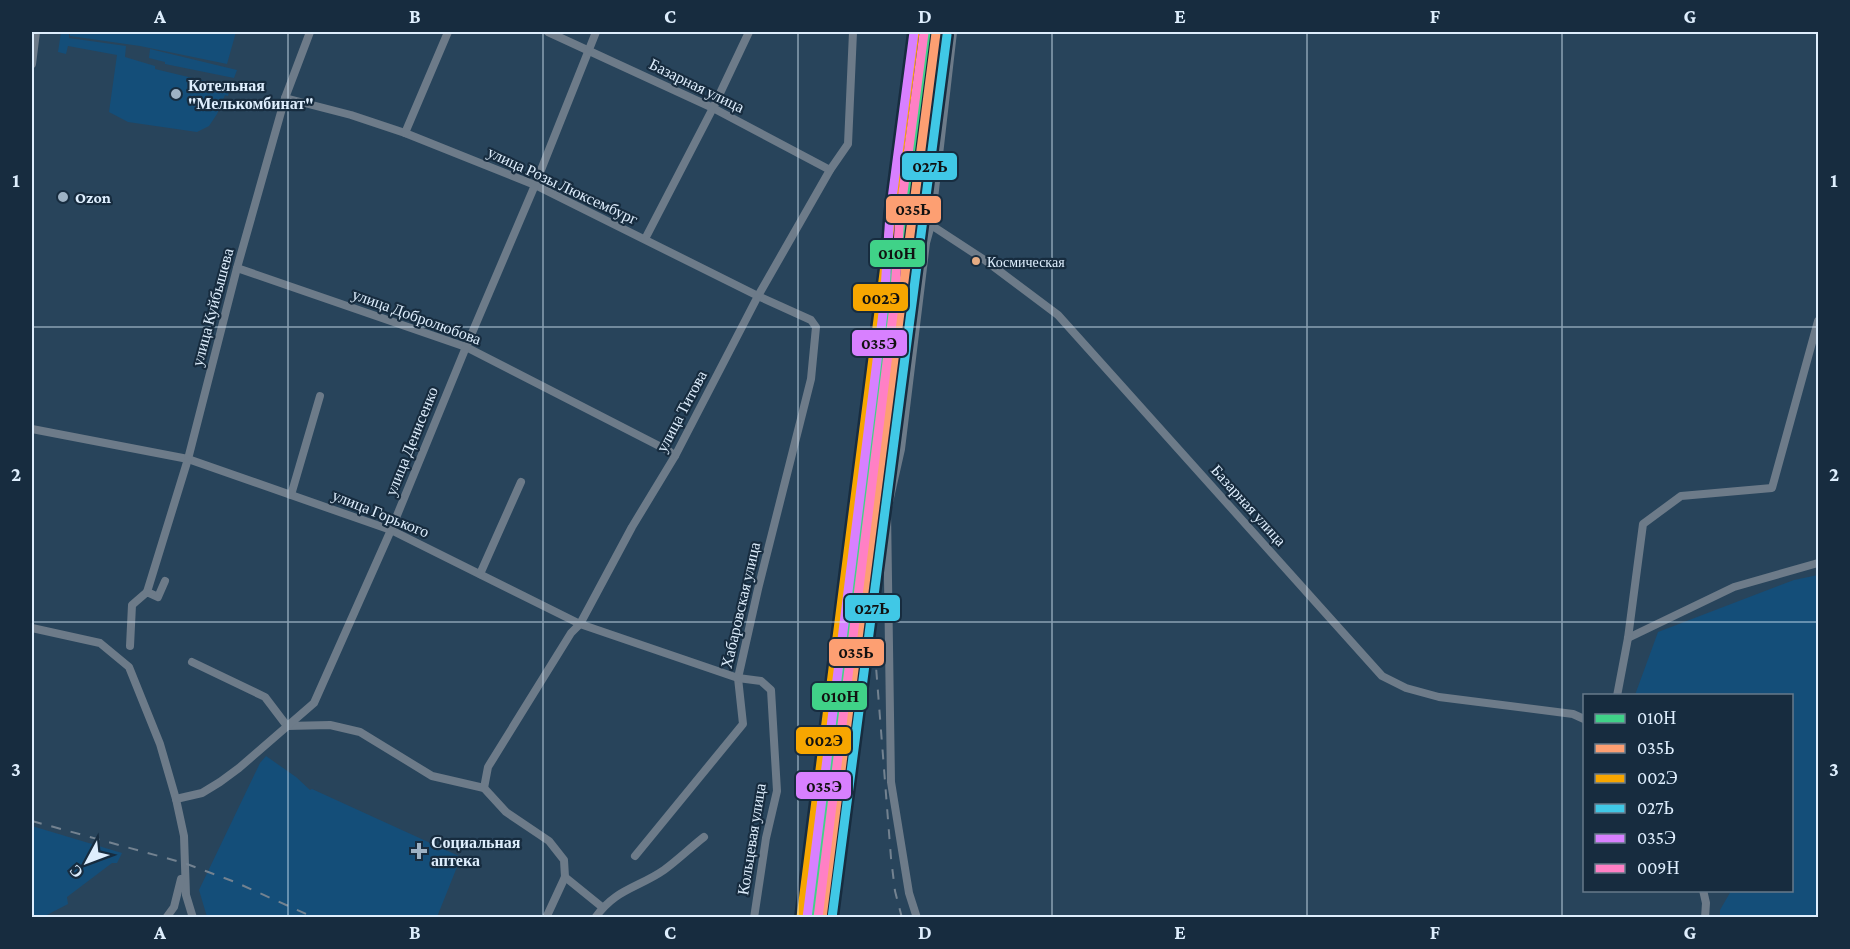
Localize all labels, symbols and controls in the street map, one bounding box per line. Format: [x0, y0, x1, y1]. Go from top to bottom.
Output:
text: A [153, 5, 167, 27]
text: B [409, 5, 421, 27]
text: C [664, 5, 676, 27]
text: D [918, 5, 932, 27]
text: E [1174, 5, 1186, 27]
text: F [1430, 5, 1441, 27]
text: G [1684, 5, 1697, 27]
street label: Базарная улица [646, 55, 747, 117]
place label: Котельная "Мелькомбинат" [188, 77, 314, 112]
marker: Котельная "Мелькомбинат" [169, 87, 183, 101]
street label: улица Розы Люксембург [485, 143, 641, 229]
line badge: 027Ь [901, 152, 958, 181]
text: 027Ь [912, 158, 948, 175]
text: 1 [12, 169, 20, 191]
text: 1 [1830, 169, 1838, 191]
place label: Ozon [75, 189, 111, 206]
marker: Ozon [56, 190, 70, 204]
line badge: 035Ь [885, 195, 942, 224]
text: 035Ь [895, 201, 931, 218]
line badge: 010Н [869, 239, 926, 268]
text: 010Н [878, 245, 916, 262]
street label: улица Куйбышева [189, 246, 237, 368]
place label: Космическая [987, 254, 1065, 270]
marker: Космическая [970, 255, 982, 267]
line badge: 002Э [852, 283, 909, 312]
street label: улица Добролюбова [350, 285, 484, 349]
text: 002Э [862, 290, 900, 307]
line badge: 035Э [851, 329, 908, 357]
text: 035Э [861, 335, 897, 352]
street label: улица Титова [653, 368, 711, 455]
street label: улица Денисенко [382, 384, 442, 498]
street label: Базарная улица [1207, 461, 1289, 550]
text: 2 [11, 463, 21, 485]
text: 2 [1829, 463, 1839, 485]
street label: улица Горького [330, 486, 432, 542]
street label: Хабаровская улица [718, 540, 764, 670]
line badge: 027Ь [844, 594, 901, 622]
text: 027Ь [854, 600, 890, 617]
line badge: 035Ь [828, 638, 885, 667]
text: 035Ь [838, 644, 874, 661]
line badge: 010Н [811, 682, 868, 711]
text: 010Н [821, 688, 859, 705]
legend [1583, 694, 1793, 892]
text: 010Н [1637, 708, 1676, 728]
line badge: 002Э [795, 726, 852, 755]
text: 002Э [805, 732, 843, 749]
text: 035Ь [1637, 738, 1674, 758]
text: 3 [11, 758, 21, 780]
text: 3 [1829, 758, 1839, 780]
text: 002Э [1637, 768, 1678, 788]
line badge: 035Э [795, 771, 852, 800]
text: 035Э [806, 778, 842, 795]
street label: Кольцевая улица [734, 782, 770, 896]
text: 027Ь [1637, 798, 1674, 818]
text: 035Э [1637, 828, 1676, 848]
north arrow [57, 832, 117, 892]
place label: Социальная аптека [431, 834, 521, 869]
marker: Социальная аптека [412, 844, 426, 858]
text: 009Н [1637, 858, 1680, 878]
text: С [66, 862, 86, 881]
text: A [153, 921, 167, 943]
text: B [409, 921, 421, 943]
text: C [664, 921, 676, 943]
text: D [918, 921, 932, 943]
text: E [1174, 921, 1186, 943]
text: F [1430, 921, 1441, 943]
text: G [1684, 921, 1697, 943]

